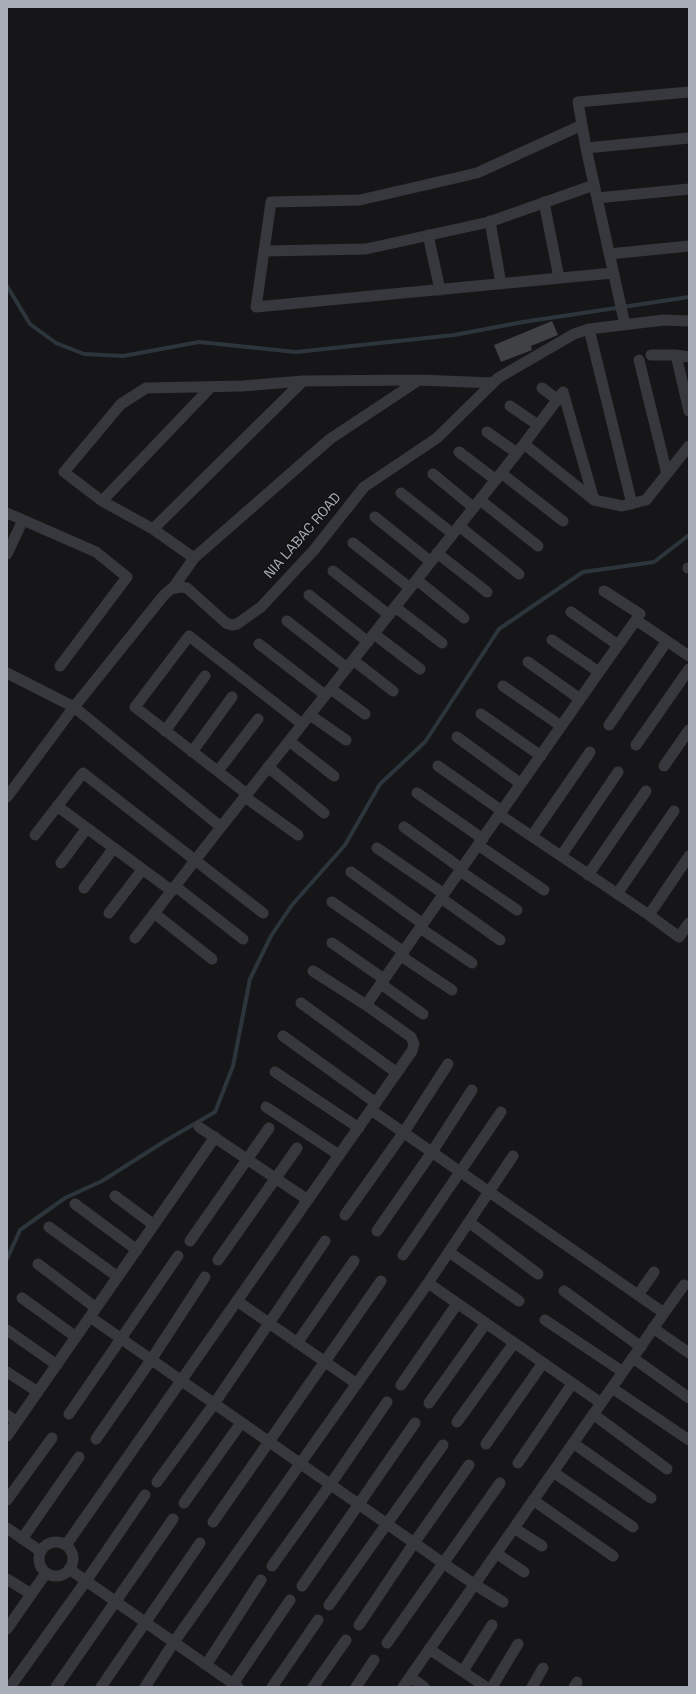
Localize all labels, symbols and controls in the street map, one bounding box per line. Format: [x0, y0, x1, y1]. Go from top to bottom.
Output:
street label: NIA LABAC ROAD [261, 490, 345, 582]

